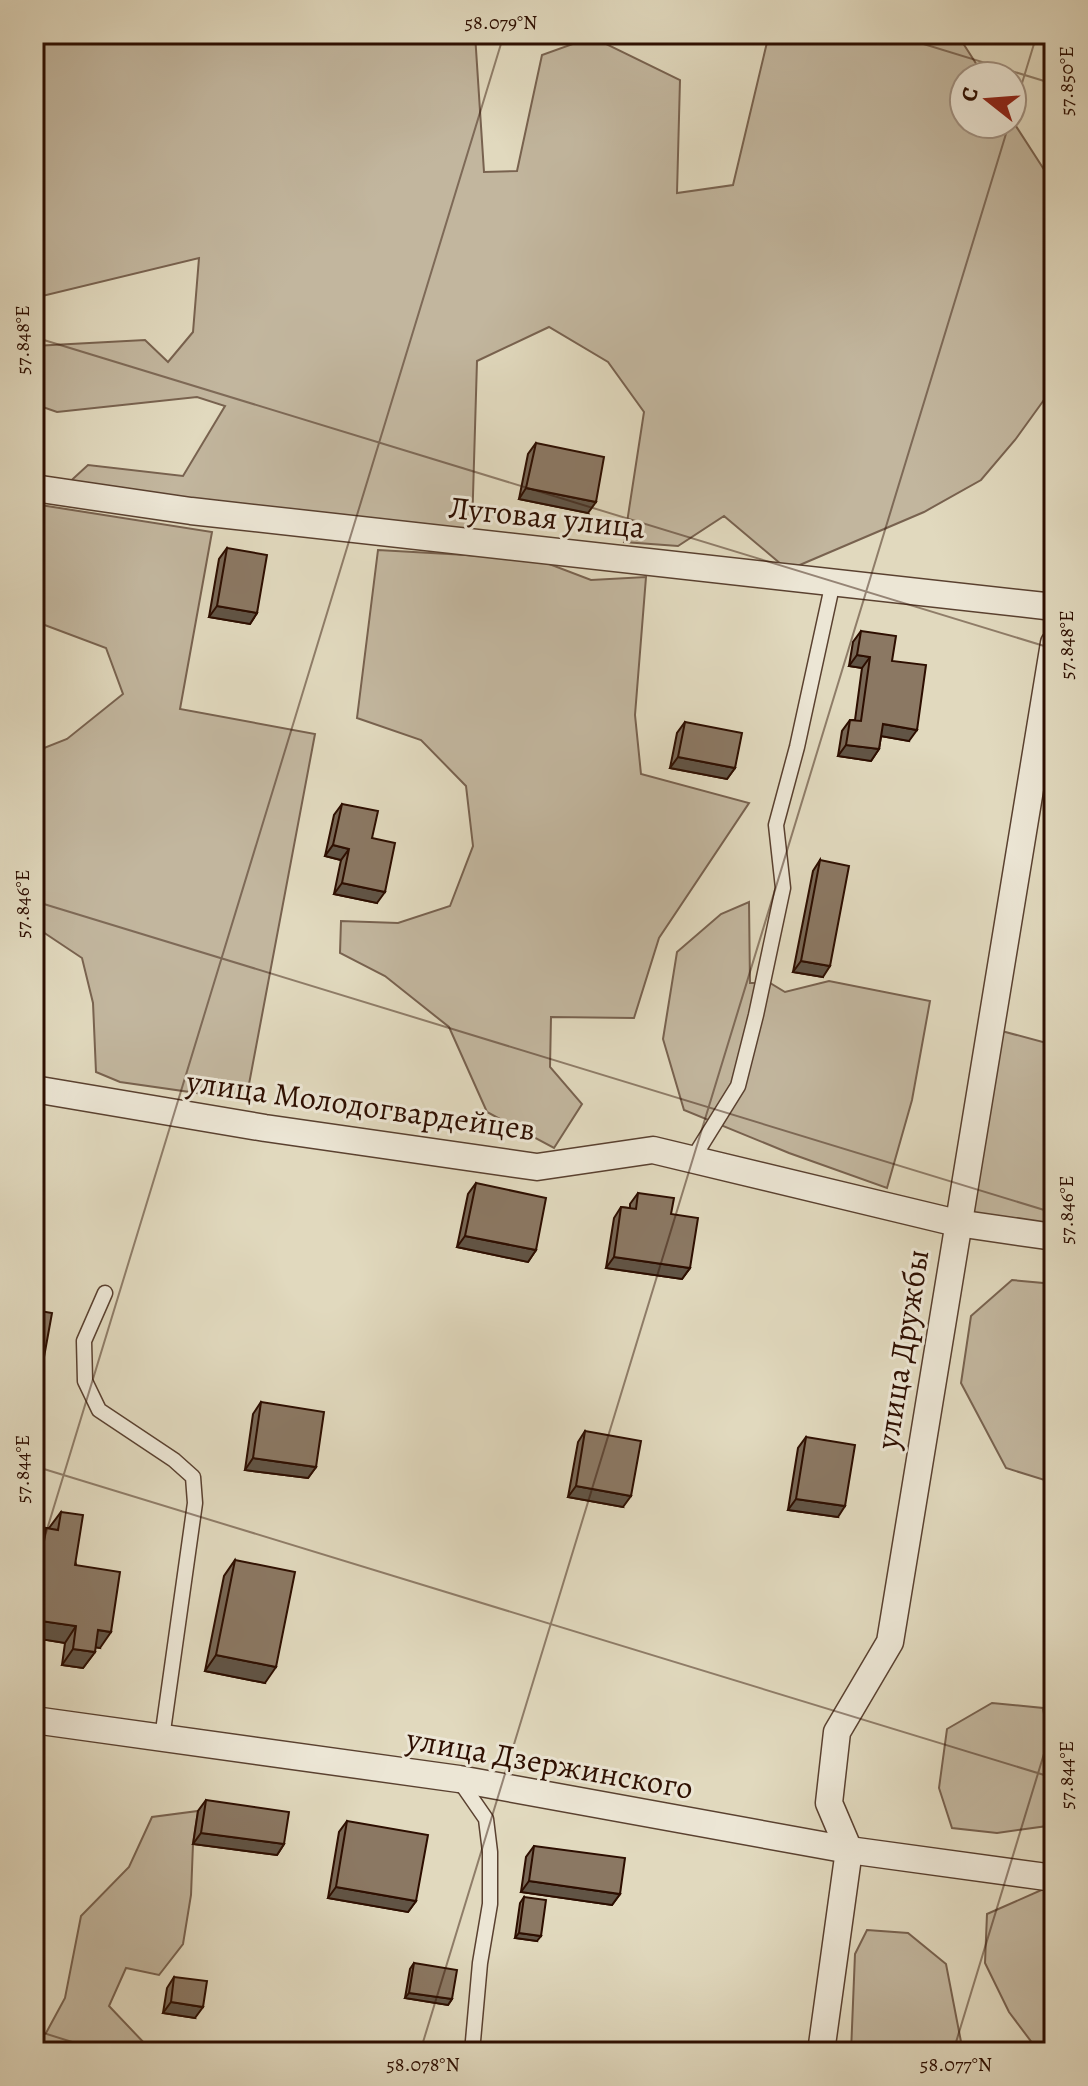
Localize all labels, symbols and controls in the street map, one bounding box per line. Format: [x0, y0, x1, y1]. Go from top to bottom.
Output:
text: 58.079°N [465, 9, 537, 36]
text: 57.850°E [1053, 46, 1080, 116]
north arrow [948, 60, 1028, 140]
text: С [954, 84, 986, 105]
text: 57.848°E [9, 305, 36, 375]
street label: Луговая улица [447, 485, 648, 549]
text: 57.848°E [1053, 610, 1080, 680]
text: 57.846°E [9, 870, 36, 938]
street label: улица Молодогвардейцев [183, 1059, 538, 1151]
text: 57.846°E [1053, 1176, 1080, 1244]
street label: улица Дружбы [864, 1246, 939, 1453]
text: 57.844°E [9, 1435, 36, 1503]
street label: улица Дзержинского [402, 1716, 697, 1810]
text: 57.844°E [1053, 1741, 1080, 1809]
text: 58.078°N [386, 2051, 460, 2078]
text: 58.077°N [920, 2051, 992, 2078]

